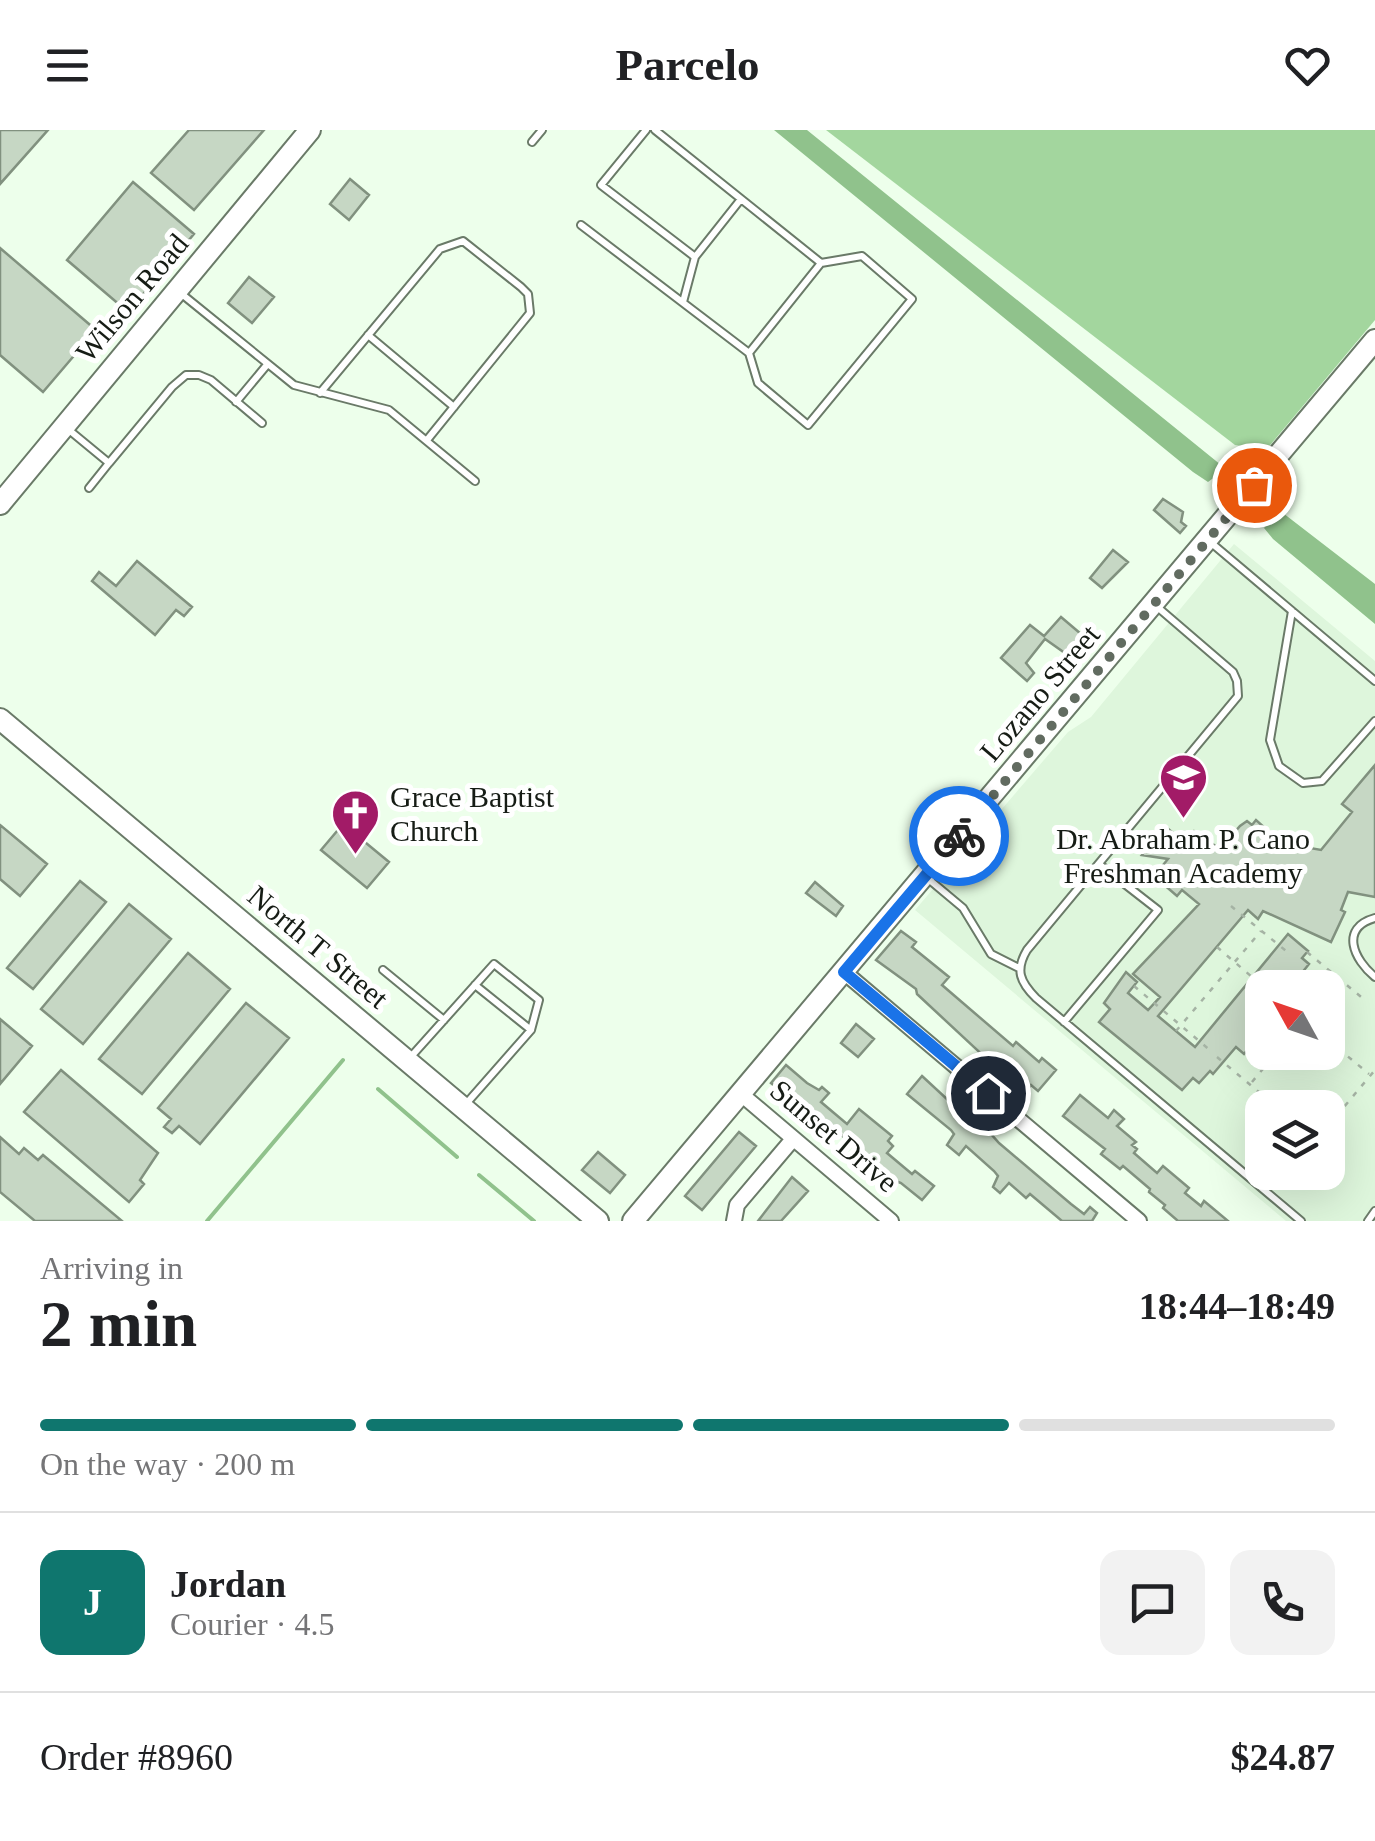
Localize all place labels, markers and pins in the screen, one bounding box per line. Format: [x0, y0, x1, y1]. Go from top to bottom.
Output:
pin [1212, 443, 1297, 528]
school or university icon: Dr. Abraham P. Cano Freshman Academy [1157, 752, 1209, 820]
place label: Grace Baptist Church [390, 780, 555, 847]
church icon: Grace Baptist Church [329, 788, 381, 856]
place label: Dr. Abraham P. Cano Freshman Academy [1056, 822, 1310, 889]
pin [946, 1051, 1031, 1136]

